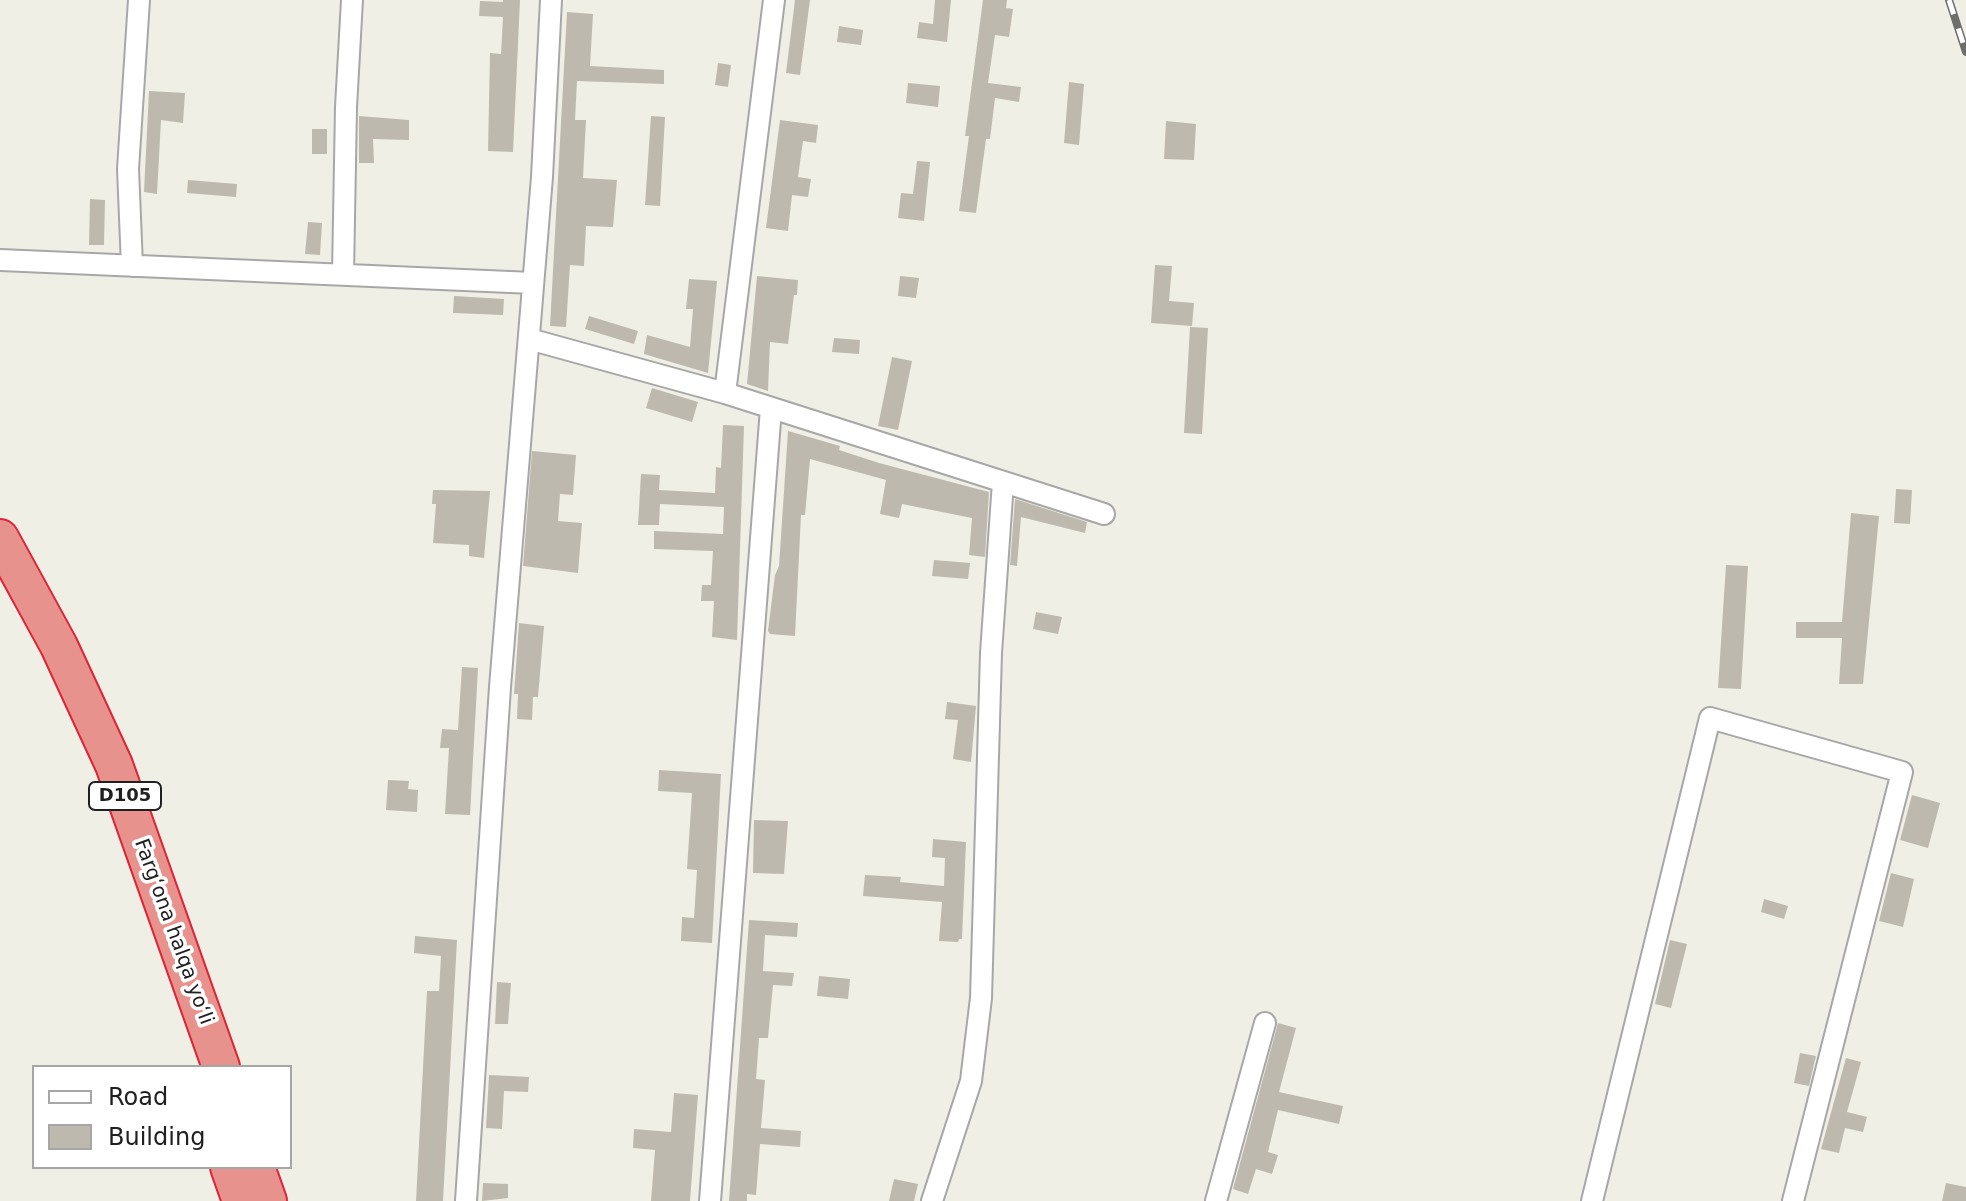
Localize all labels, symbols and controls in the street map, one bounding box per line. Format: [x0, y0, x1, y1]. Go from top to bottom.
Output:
road number: D105 [89, 782, 161, 810]
street label: Farg‘ona halqa yo‘li [128, 836, 218, 1028]
legend [32, 1065, 292, 1169]
text: Road [108, 1083, 168, 1111]
text: Building [108, 1123, 205, 1151]

